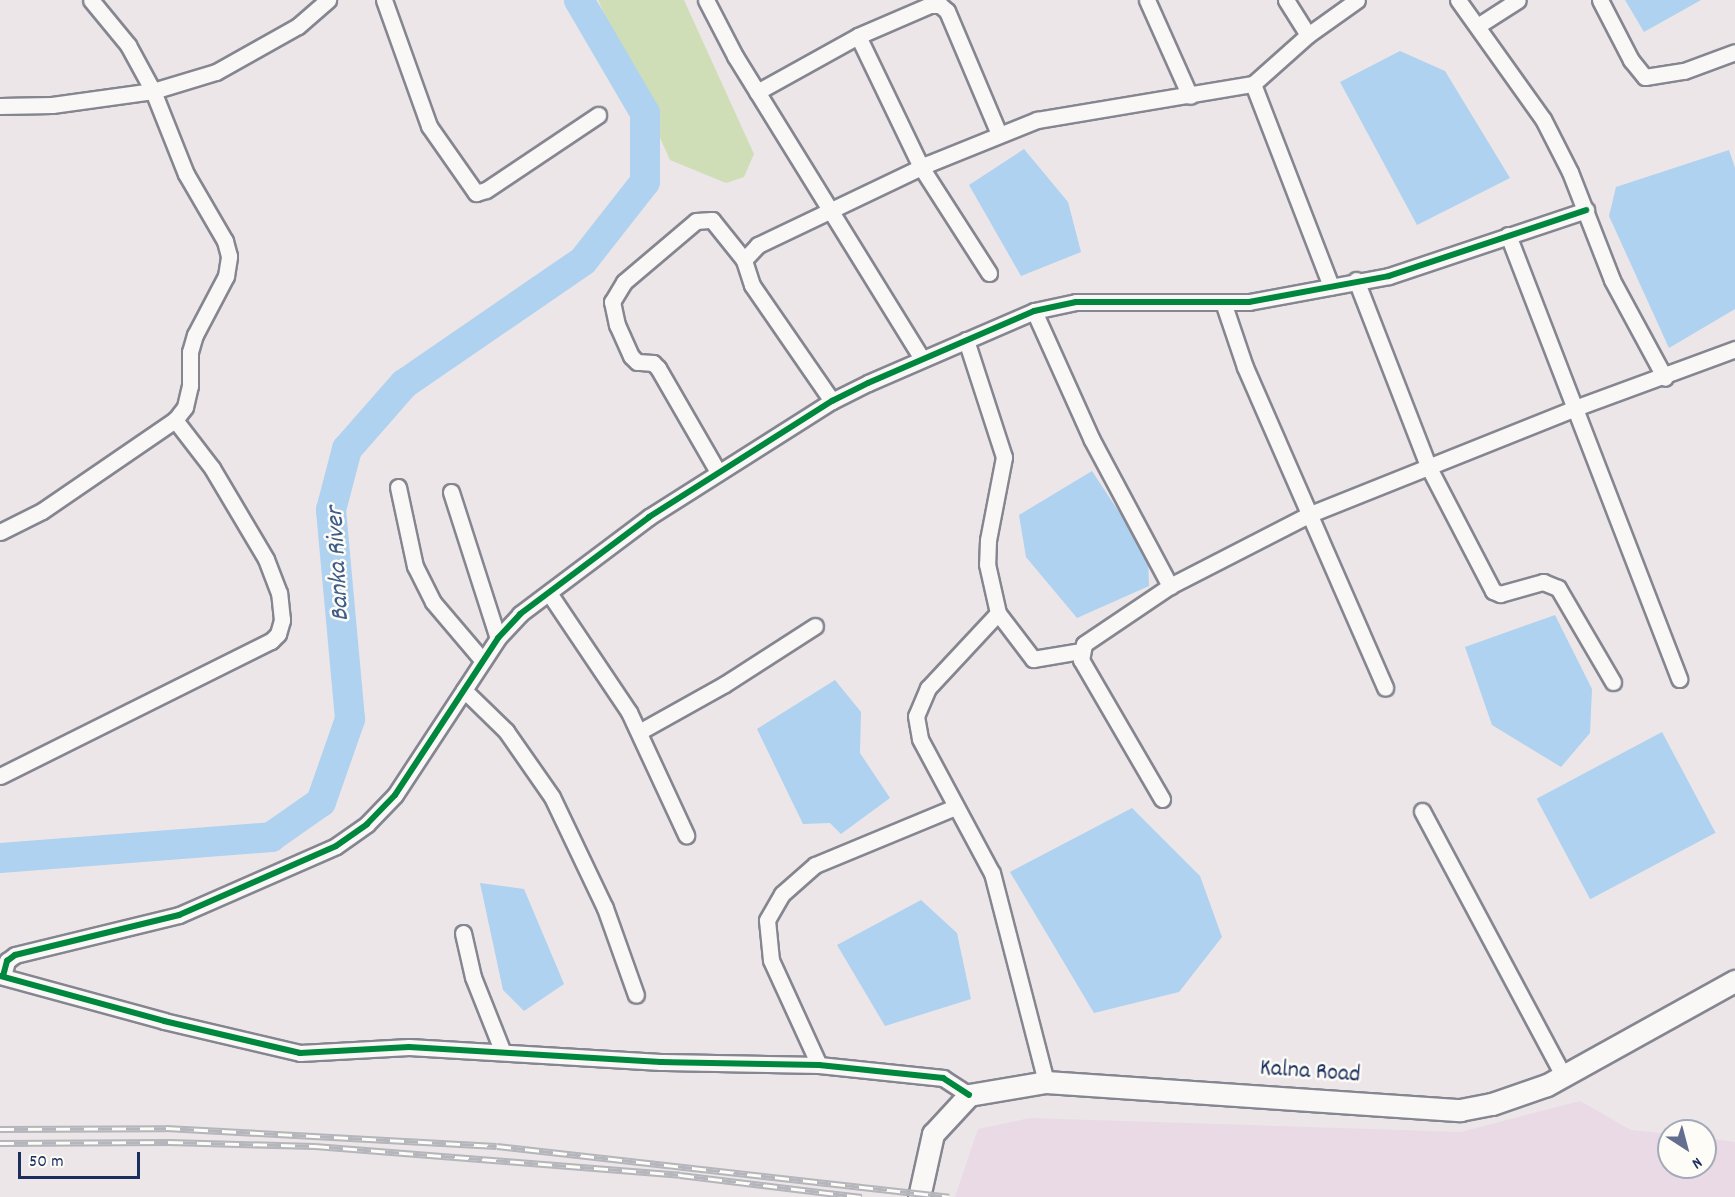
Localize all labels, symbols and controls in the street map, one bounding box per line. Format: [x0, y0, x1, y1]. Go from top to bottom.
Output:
water label: Banka River [320, 506, 358, 622]
street label: Kalna Road [1259, 1055, 1361, 1091]
north arrow [1657, 1119, 1717, 1179]
scale bar [21, 1140, 142, 1178]
text: 50 m [29, 1150, 64, 1175]
text: N [1687, 1151, 1707, 1174]

